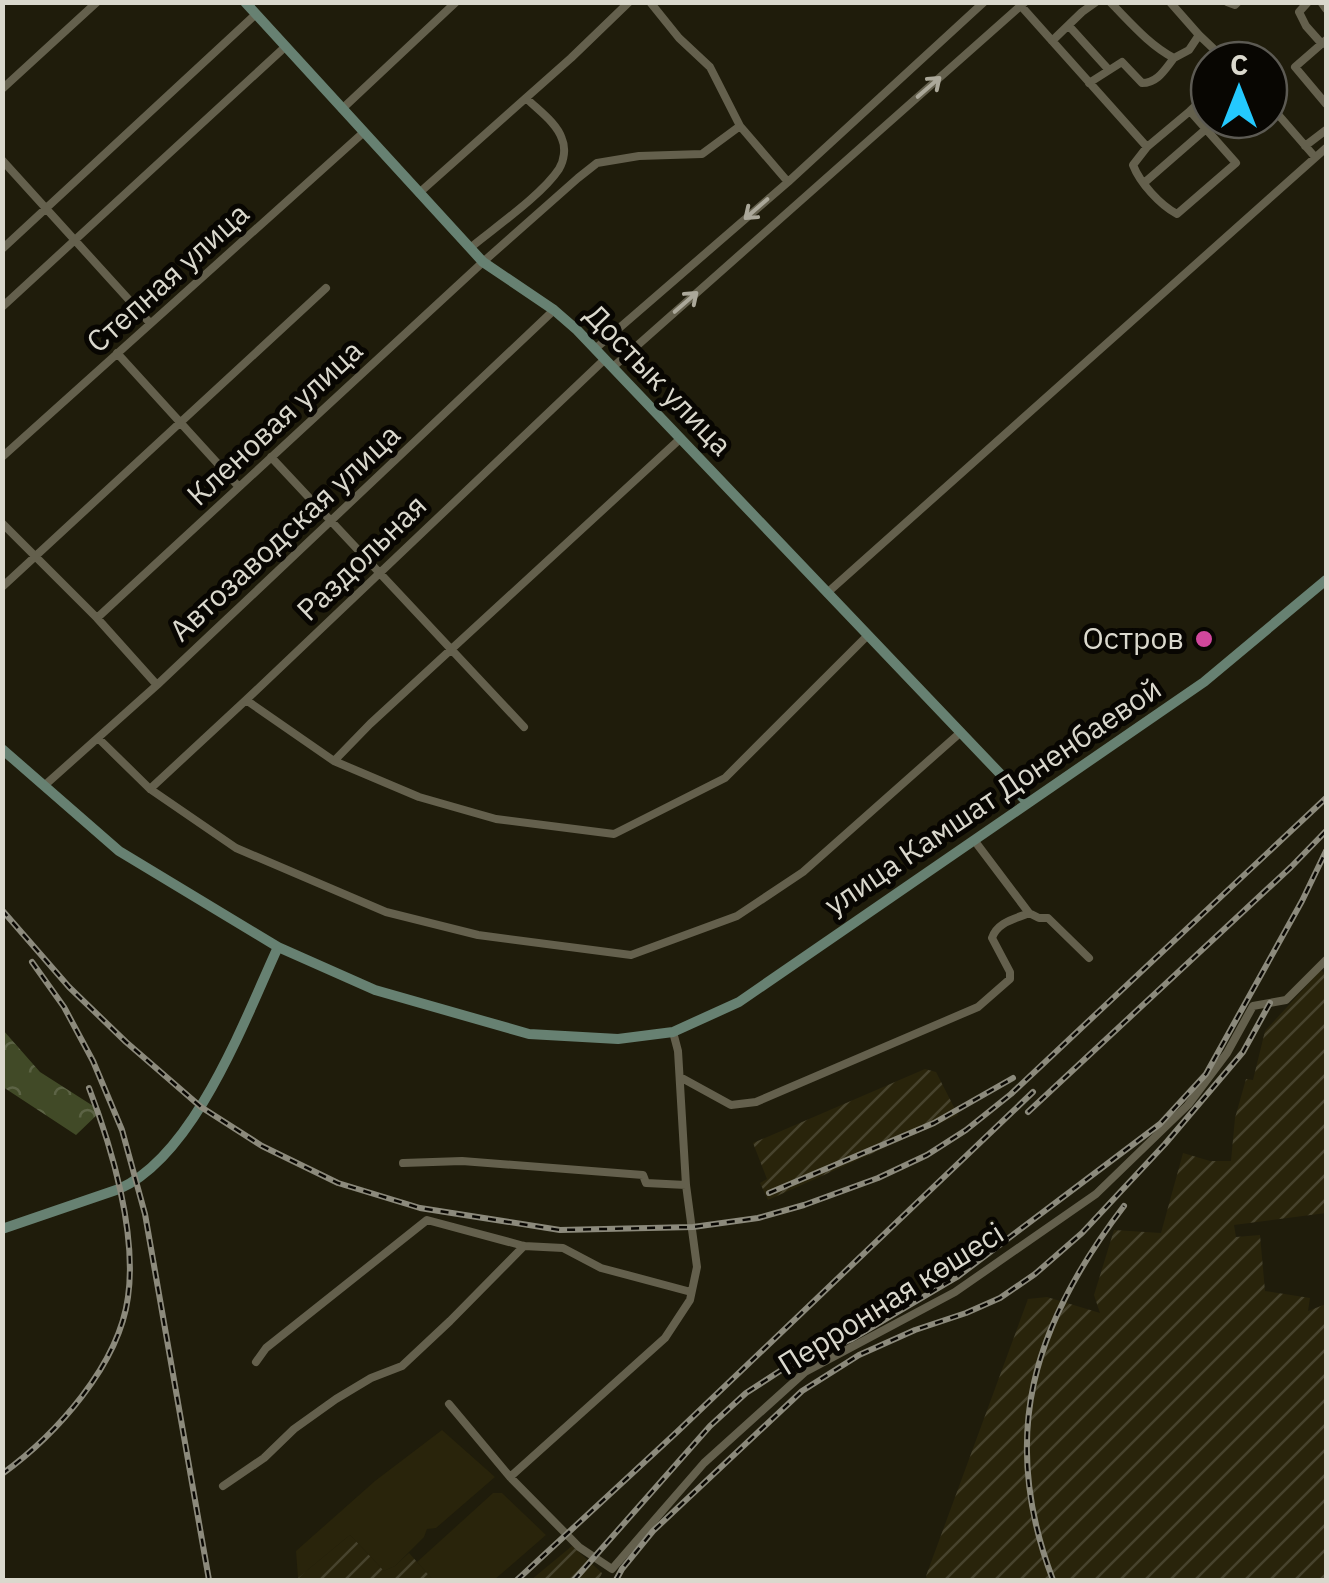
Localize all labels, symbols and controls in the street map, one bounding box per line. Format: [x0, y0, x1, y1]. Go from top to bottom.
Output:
north arrow [1189, 40, 1289, 140]
text: С [1230, 46, 1248, 83]
one-way arrow [916, 76, 941, 99]
street label: Степная улица [77, 193, 257, 360]
one-way arrow [744, 197, 769, 220]
one-way arrow [673, 291, 698, 314]
street label: Достык улица [577, 295, 741, 463]
street label: Кленовая улица [178, 330, 370, 513]
street label: Автозаводская улица [160, 415, 408, 649]
street label: Раздольная [288, 485, 434, 629]
place label: Остров [1082, 618, 1184, 657]
marker: Остров [1193, 628, 1215, 650]
street label: улица Камшат Доненбаевой [816, 668, 1168, 923]
street label: Перронная көшесі [770, 1213, 1010, 1383]

